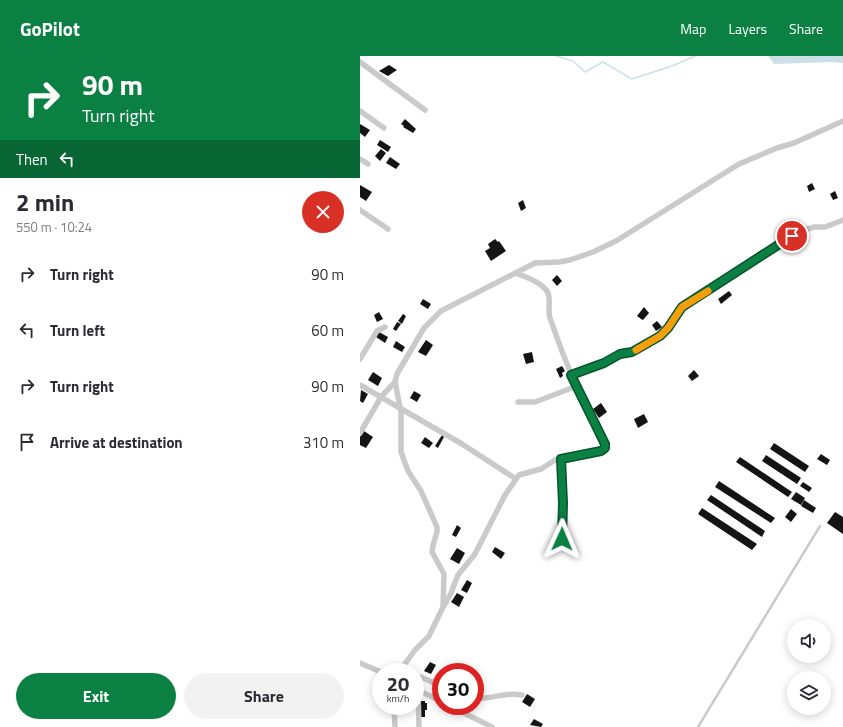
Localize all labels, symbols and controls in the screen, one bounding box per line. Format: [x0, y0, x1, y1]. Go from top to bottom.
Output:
text: GoPilot [20, 14, 80, 43]
text: Map [680, 18, 706, 39]
text: Layers [728, 18, 767, 39]
text: Share [789, 18, 823, 39]
text: 90 m [82, 63, 143, 106]
icon: right [16, 72, 68, 124]
text: Turn right [82, 102, 155, 129]
text: Then [16, 148, 48, 171]
icon: left [56, 148, 78, 170]
text: 2 min [16, 184, 74, 220]
button: close [302, 191, 344, 233]
text: 550 m · 10:24 [16, 217, 92, 237]
pin [775, 219, 809, 253]
icon: arrive [781, 225, 803, 247]
icon: right [16, 263, 38, 285]
text: Turn right [50, 263, 114, 286]
text: 90 m [311, 263, 344, 286]
icon: left [16, 319, 38, 341]
text: Turn left [50, 319, 105, 342]
text: 60 m [311, 319, 344, 342]
icon: right [16, 375, 38, 397]
text: Turn right [50, 375, 114, 398]
text: 90 m [311, 375, 344, 398]
icon: arrive [16, 431, 38, 453]
text: Arrive at destination [50, 431, 183, 454]
text: 310 m [303, 431, 344, 454]
position arrow [541, 518, 583, 560]
map controls [787, 619, 831, 715]
button: sound [787, 619, 831, 663]
speed limit sign: 30 [432, 663, 484, 715]
text: 20 [387, 668, 409, 699]
button: layers [787, 671, 831, 715]
button: Exit [16, 673, 176, 719]
button: Share [184, 673, 344, 719]
text: km/h [387, 691, 409, 706]

